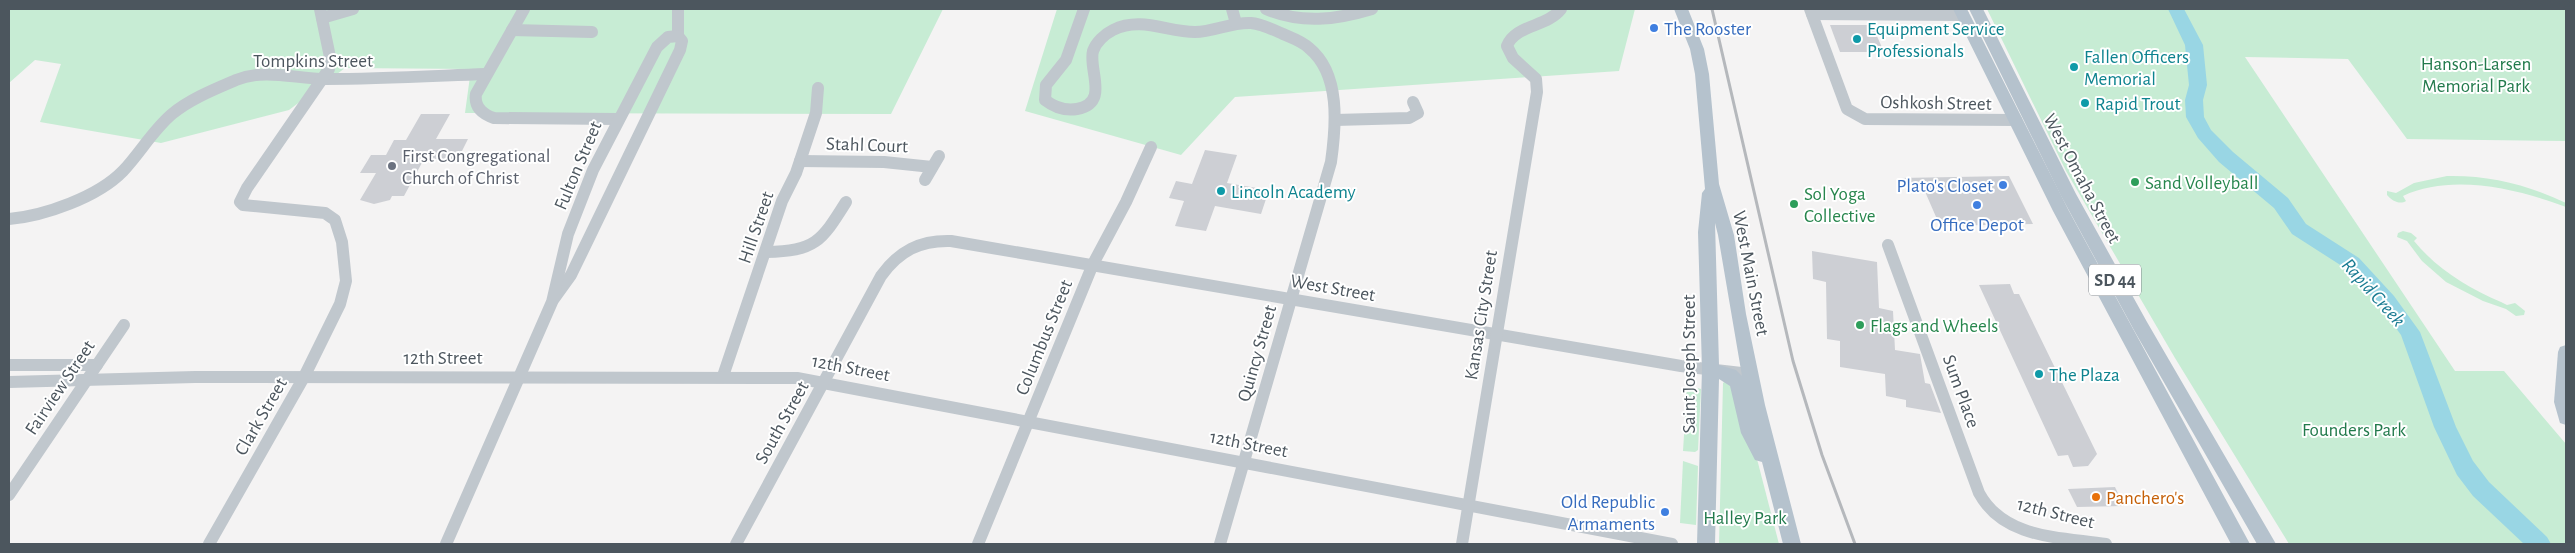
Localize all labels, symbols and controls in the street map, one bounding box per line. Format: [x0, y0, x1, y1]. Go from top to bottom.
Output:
place label: The Rooster [1664, 20, 1751, 39]
place label: Equipment Service Professionals [1867, 20, 2005, 61]
marker: The Rooster [1648, 22, 1660, 34]
marker: Equipment Service Professionals [1851, 33, 1863, 45]
place label: Fallen Officers Memorial [2084, 48, 2189, 89]
street label: Tompkins Street [253, 52, 373, 71]
park label: Hanson-Larsen Memorial Park [2421, 55, 2531, 96]
marker: Fallen Officers Memorial [2068, 61, 2080, 73]
street label: Oshkosh Street [1880, 93, 1992, 114]
place label: Rapid Trout [2095, 95, 2180, 114]
marker: Rapid Trout [2079, 97, 2091, 109]
street label: West Omaha Street [2040, 111, 2124, 247]
street label: Fulton Street [551, 118, 606, 213]
street label: Stahl Court [826, 135, 908, 156]
place label: First Congregational Church of Christ [402, 147, 550, 188]
marker: First Congregational Church of Christ [386, 160, 398, 172]
place label: Sand Volleyball [2145, 174, 2258, 193]
marker: Sand Volleyball [2129, 176, 2141, 188]
place label: Plato's Closet [1896, 177, 1993, 196]
marker: Plato's Closet [1997, 179, 2009, 191]
place label: Lincoln Academy [1231, 183, 1356, 202]
marker: Lincoln Academy [1215, 185, 1227, 197]
place label: Sol Yoga Collective [1804, 185, 1875, 226]
street label: Hill Street [735, 189, 778, 266]
marker: Sol Yoga Collective [1788, 198, 1800, 210]
marker: Office Depot [1971, 199, 1983, 211]
street label: West Main Street [1729, 209, 1772, 337]
place label: Office Depot [1930, 216, 2024, 235]
street label: Kansas City Street [1462, 249, 1501, 381]
water label: Rapid Creek [2338, 255, 2409, 331]
road number: SD 44 [2089, 264, 2141, 296]
street label: West Street [1289, 272, 1377, 305]
street label: Columbus Street [1013, 277, 1076, 398]
street label: Saint Joseph Street [1680, 294, 1699, 434]
street label: Quincy Street [1235, 303, 1280, 404]
place label: Flags and Wheels [1870, 317, 1998, 336]
marker: Flags and Wheels [1854, 319, 1866, 331]
street label: Fairview Street [22, 337, 99, 439]
street label: 12th Street [404, 349, 482, 368]
street label: 12th Street [810, 352, 891, 385]
street label: Sum Place [1939, 352, 1983, 431]
place label: The Plaza [2049, 366, 2120, 385]
marker: The Plaza [2033, 368, 2045, 380]
street label: Clark Street [232, 375, 291, 459]
street label: South Street [752, 378, 813, 467]
park label: Founders Park [2302, 421, 2406, 440]
street label: 12th Street [1208, 428, 1289, 461]
place label: Panchero's [2106, 489, 2184, 508]
marker: Panchero's [2090, 491, 2102, 503]
place label: Old Republic Armaments [1561, 493, 1655, 534]
street label: 12th Street [2015, 495, 2096, 532]
marker: Old Republic Armaments [1659, 506, 1671, 518]
park label: Halley Park [1703, 509, 1787, 528]

